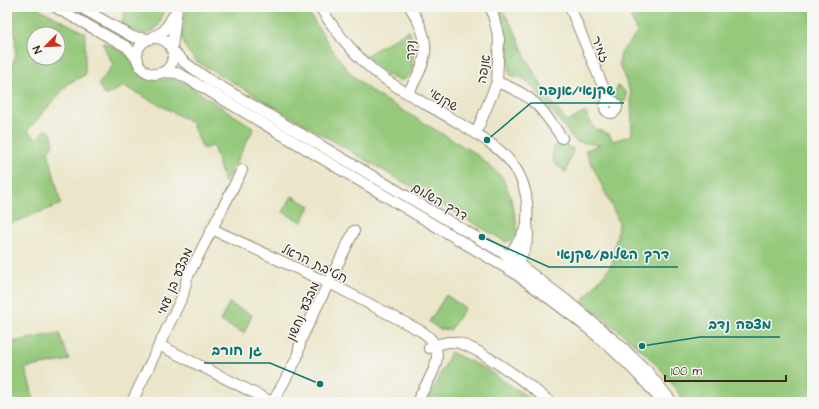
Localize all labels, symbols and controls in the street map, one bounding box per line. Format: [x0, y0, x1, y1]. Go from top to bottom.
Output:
north arrow [26, 26, 66, 66]
street label: זמיר [587, 33, 614, 65]
street label: נקר [402, 40, 420, 60]
text: N [29, 44, 46, 56]
street label: אנפה [473, 53, 495, 85]
callout: שקנאי/אנפה [531, 77, 624, 103]
text: שקנאי/אנפה [539, 81, 615, 101]
street label: שקנאי [425, 84, 462, 116]
street label: דרך השלום [408, 179, 471, 225]
street label: חטיבת הראל [279, 240, 351, 288]
callout: דרך השלום/שקנאי [549, 241, 678, 267]
street label: מבצע בן עמי [153, 245, 197, 318]
text: דרך השלום/שקנאי [557, 245, 670, 265]
street label: מבצע נחשון [282, 279, 324, 344]
callout: מצפה נדב [700, 311, 780, 337]
text: מצפה נדב [707, 315, 772, 335]
callout: גן חורב [204, 337, 270, 363]
text: גן חורב [211, 341, 262, 361]
scale bar [665, 357, 786, 383]
text: 100 m [671, 363, 702, 380]

